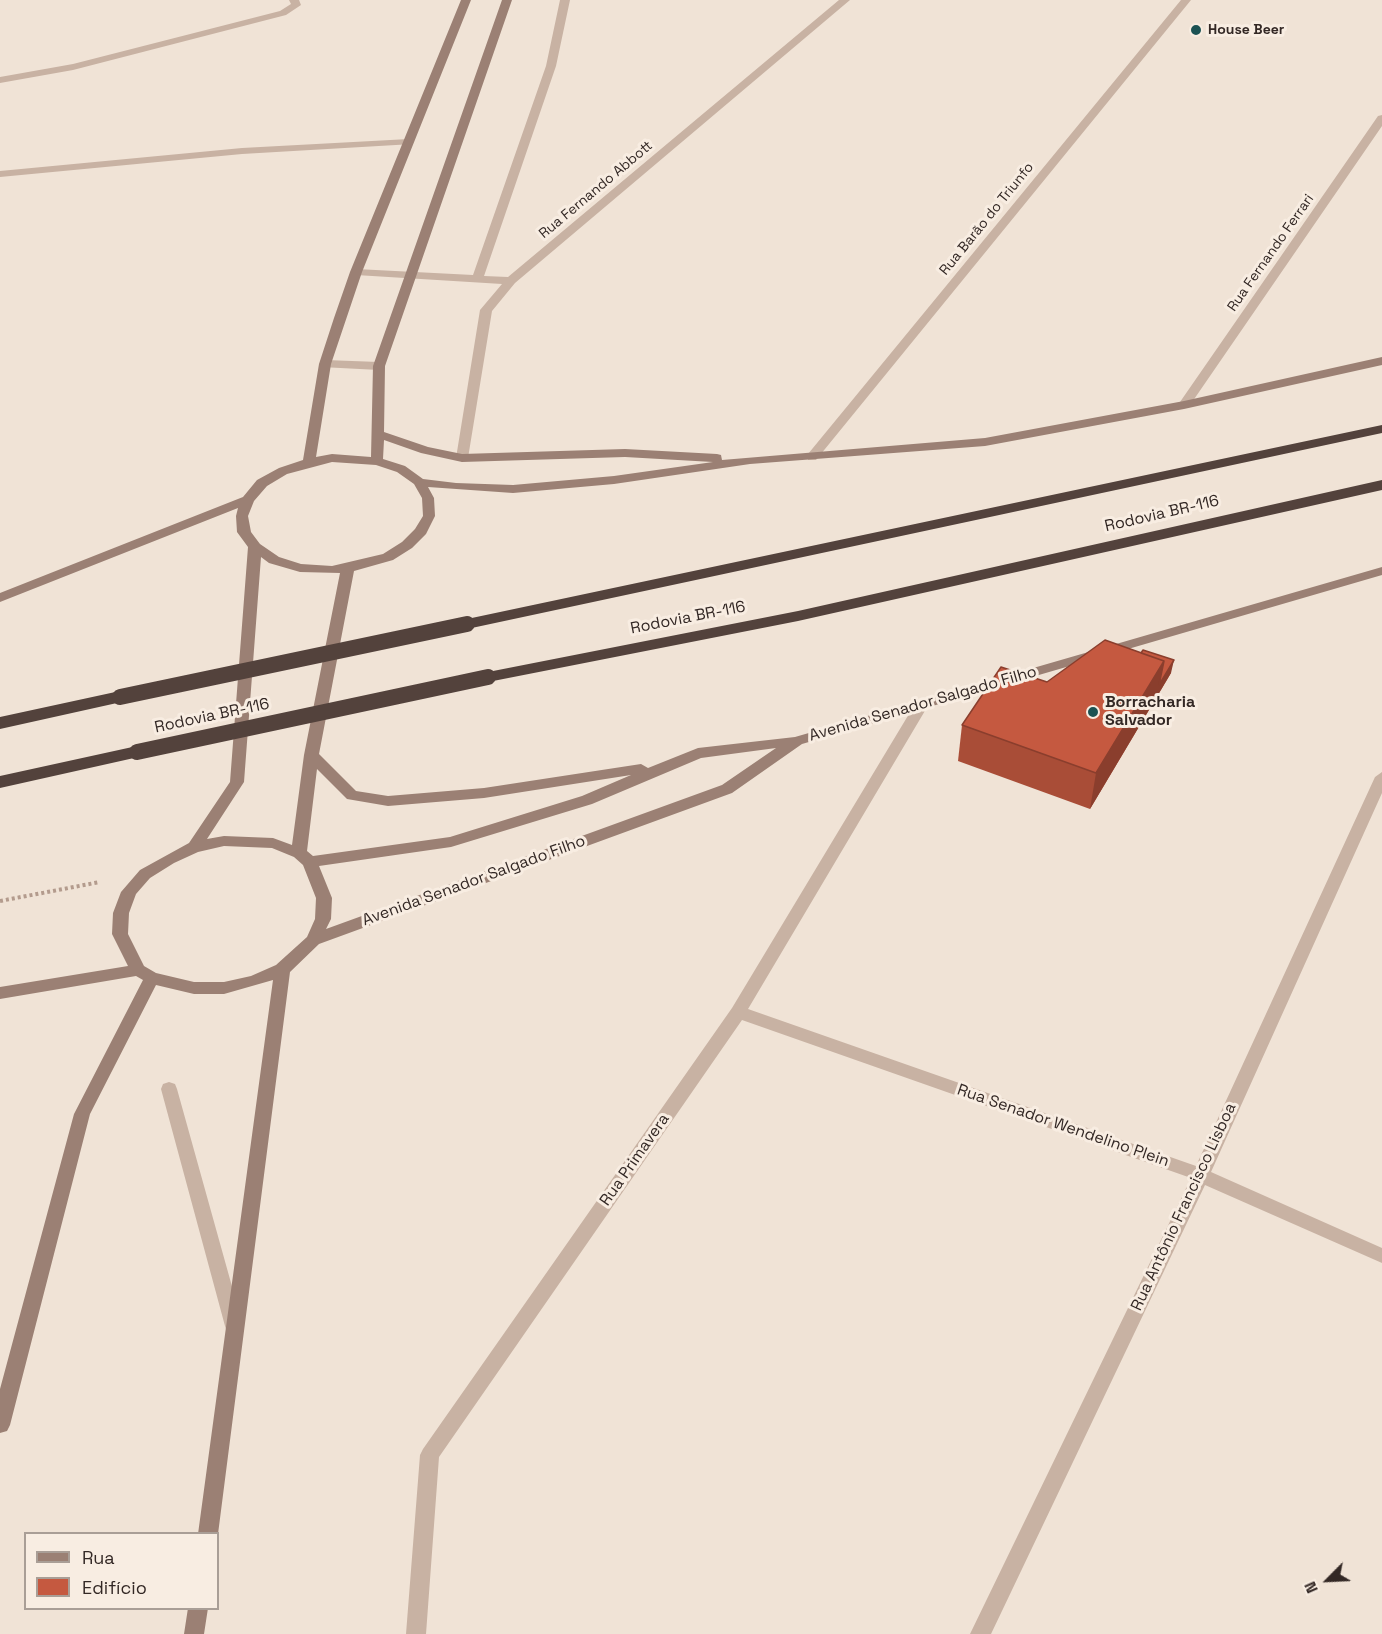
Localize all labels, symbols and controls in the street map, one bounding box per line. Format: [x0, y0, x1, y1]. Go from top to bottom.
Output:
place label: House Beer [1208, 22, 1284, 38]
marker: House Beer [1189, 23, 1203, 37]
street label: Rua Fernando Abbott [536, 138, 656, 242]
street label: Rua Barão do Triunfo [936, 159, 1038, 279]
street label: Rua Fernando Ferrari [1224, 191, 1318, 315]
street label: Rodovia BR-116 [1103, 492, 1221, 536]
street label: Rodovia BR-116 [629, 597, 747, 639]
street label: Avenida Senador Salgado Filho [807, 662, 1039, 746]
place label: Borracharia Salvador [1105, 693, 1195, 731]
street label: Rodovia BR-116 [153, 694, 271, 738]
marker: Borracharia Salvador [1086, 705, 1100, 719]
street label: Avenida Senador Salgado Filho [360, 832, 588, 930]
street label: Rua Senador Wendelino Plein [955, 1081, 1171, 1171]
street label: Rua Antônio Francisco Lisboa [1127, 1100, 1241, 1314]
street label: Rua Primavera [596, 1110, 674, 1210]
legend [24, 1532, 219, 1610]
text: Rua [82, 1546, 115, 1569]
north arrow [1298, 1550, 1358, 1610]
text: Edifício [82, 1576, 147, 1599]
text: N [1299, 1578, 1323, 1597]

